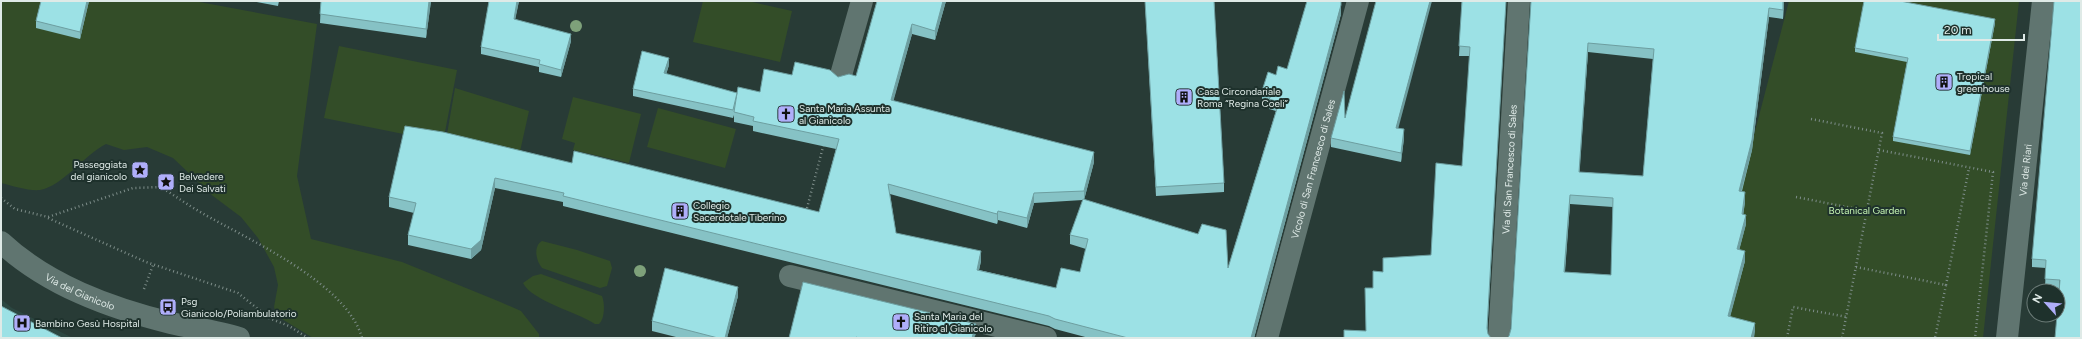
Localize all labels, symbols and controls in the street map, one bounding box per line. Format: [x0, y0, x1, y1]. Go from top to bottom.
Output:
scale bar [1938, 16, 2024, 42]
text: 20 m [1944, 23, 1972, 37]
place label: Tropical greenhouse [1957, 70, 2010, 95]
building icon: Tropical greenhouse [1934, 72, 1954, 92]
place label: Casa Circondariale Roma “Regina Coeli” [1197, 85, 1288, 110]
building icon: Casa Circondariale Roma “Regina Coeli” [1174, 87, 1194, 107]
street label: Vicolo di San Francesco di Sales [1288, 98, 1338, 240]
place label: Santa Maria Assunta al Gianicolo [799, 102, 890, 127]
church icon: Santa Maria Assunta al Gianicolo [776, 104, 796, 124]
street label: Via di San Francesco di Sales [1499, 104, 1520, 235]
street label: Via dei Riari [2016, 143, 2035, 197]
place label: Passeggiata del gianicolo [71, 158, 127, 183]
place icon: Passeggiata del gianicolo [130, 160, 150, 180]
place label: Belvedere Dei Salvati [179, 170, 226, 195]
place icon: Belvedere Dei Salvati [156, 172, 176, 192]
place label: Collegio Sacerdotale Tiberino [693, 199, 786, 224]
building icon: Collegio Sacerdotale Tiberino [670, 201, 690, 221]
park label: Botanical Garden [1829, 204, 1906, 217]
street label: Via del Gianicolo [43, 270, 117, 313]
north arrow [2026, 283, 2066, 323]
text: N [2030, 292, 2045, 305]
place label: Psg Gianicolo/Poliambulatorio [181, 295, 297, 320]
bus stop icon: Psg Gianicolo/Poliambulatorio [158, 297, 178, 317]
place label: Santa Maria del Ritiro al Gianicolo [914, 310, 992, 335]
church icon: Santa Maria del Ritiro al Gianicolo [891, 312, 911, 332]
hospital icon: Bambino Gesù Hospital [12, 313, 32, 333]
place label: Bambino Gesù Hospital [35, 317, 140, 330]

